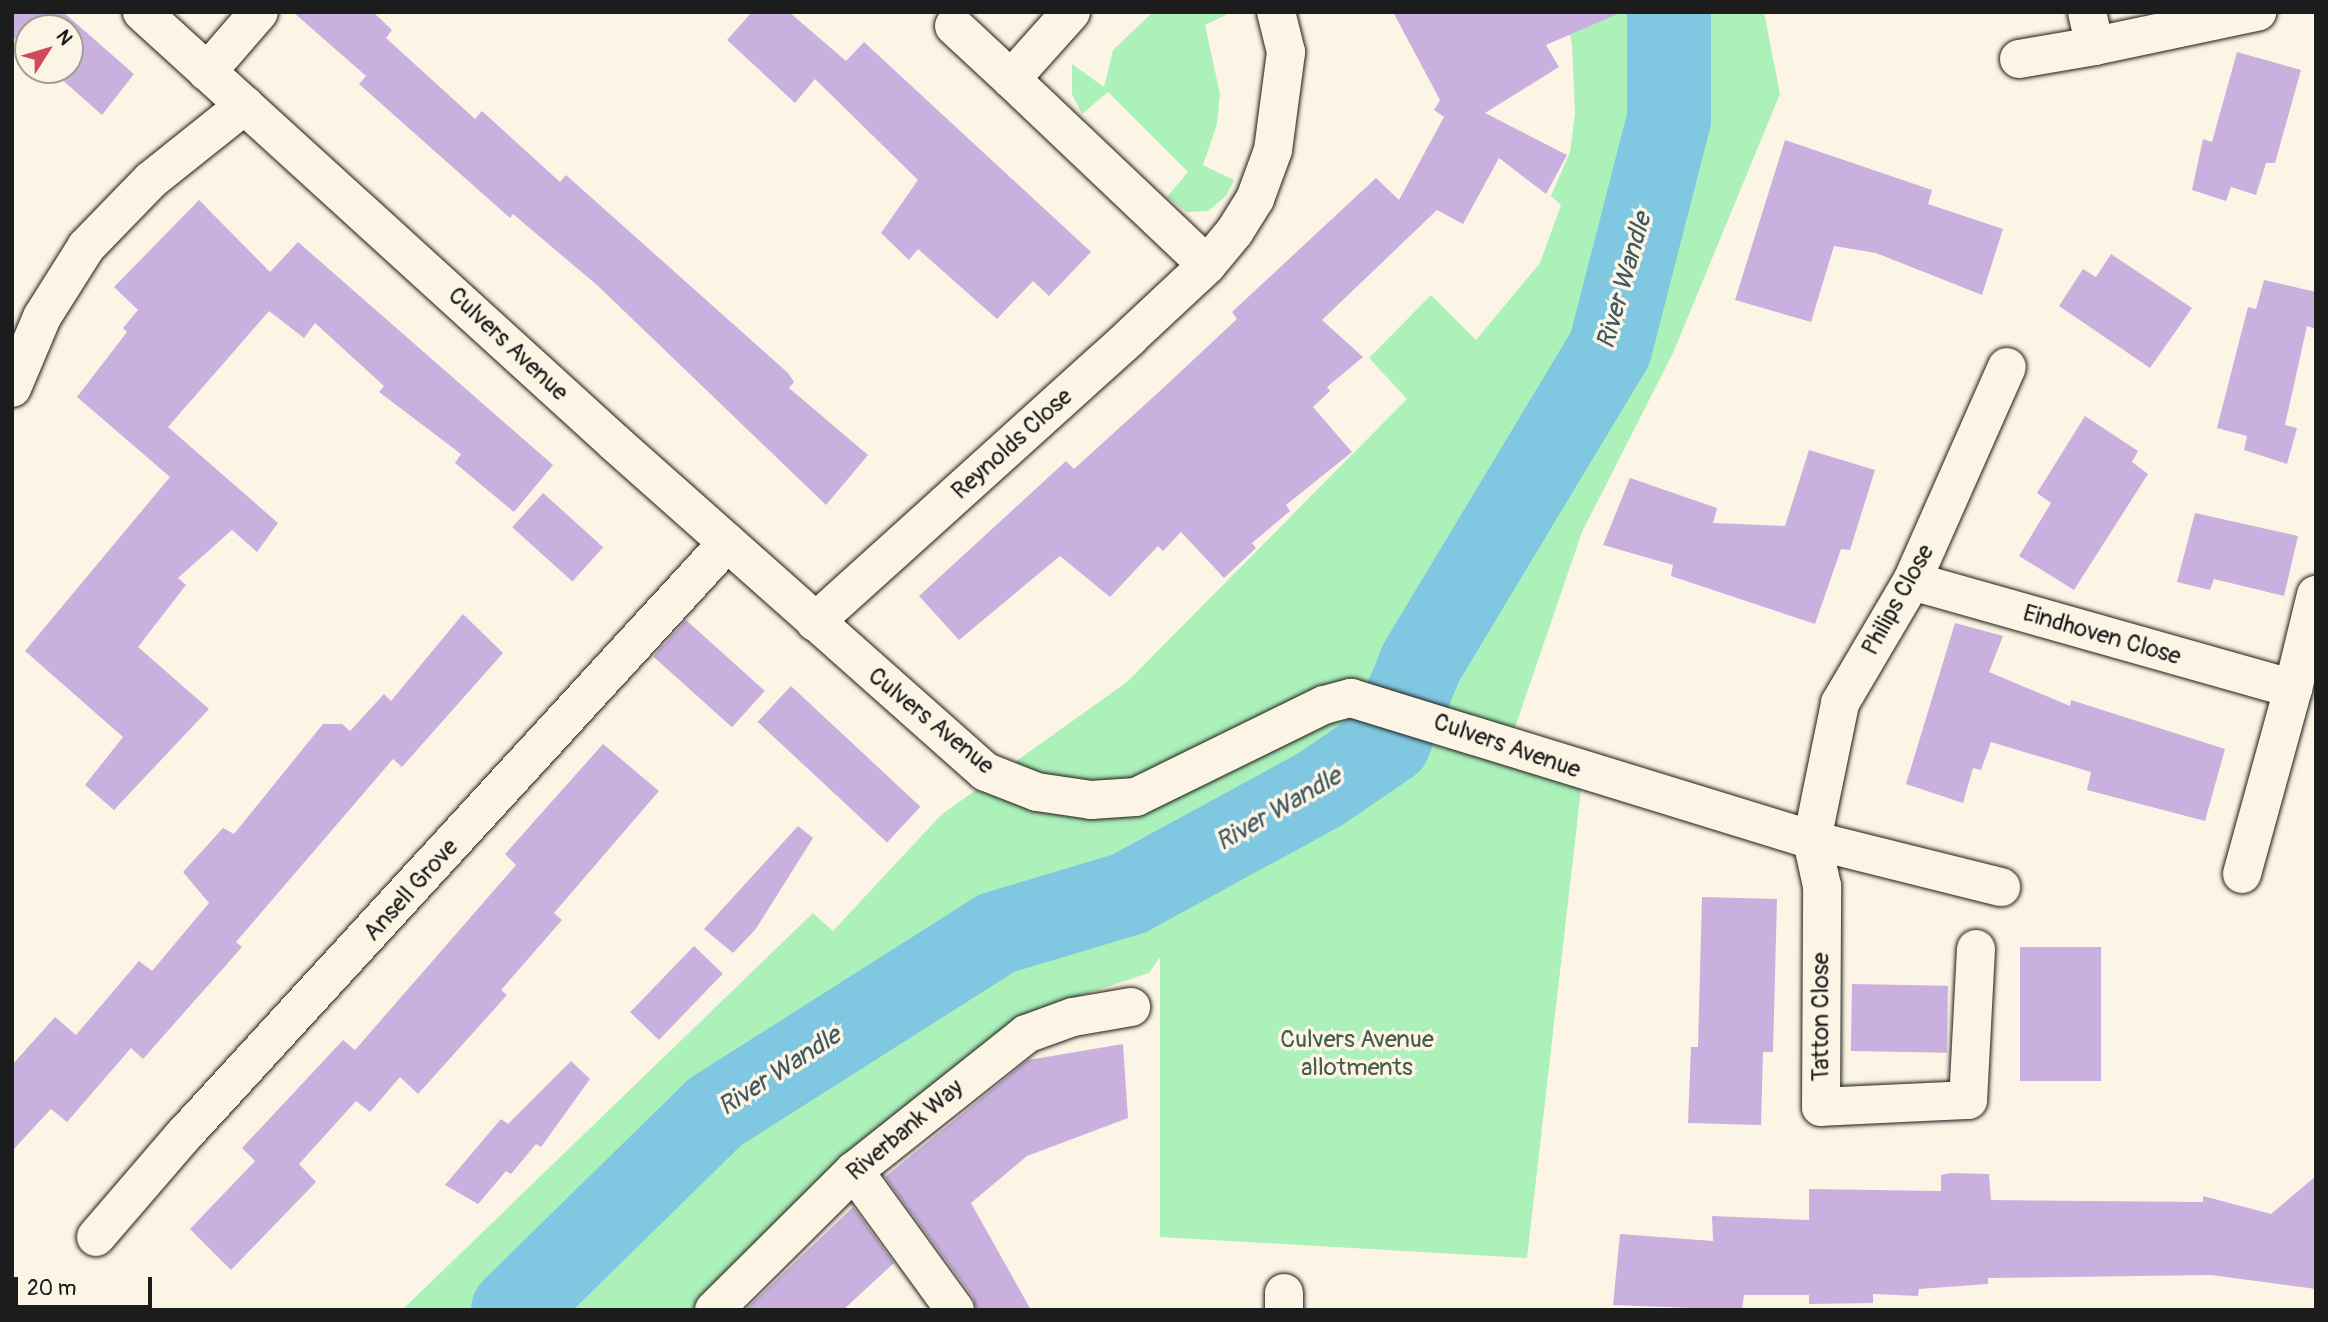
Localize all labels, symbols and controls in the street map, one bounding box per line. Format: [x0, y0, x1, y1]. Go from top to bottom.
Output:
north arrow [14, 14, 84, 84]
text: N [51, 25, 78, 50]
water label: River Wandle [1591, 209, 1659, 353]
street label: Culvers Avenue [442, 281, 574, 407]
street label: Reynolds Close [946, 382, 1078, 506]
street label: Philips Close [1856, 540, 1940, 660]
street label: Eindhoven Close [2020, 599, 2184, 671]
street label: Culvers Avenue [862, 662, 1000, 780]
street label: Culvers Avenue [1430, 707, 1584, 785]
water label: River Wandle [1211, 762, 1347, 858]
street label: Ansell Grove [358, 833, 464, 947]
street label: Tatton Close [1807, 952, 1835, 1082]
water label: River Wandle [713, 1021, 847, 1123]
park label: Culvers Avenue allotments [1280, 1026, 1434, 1082]
street label: Riverbank Way [841, 1073, 969, 1187]
scale bar [18, 1262, 156, 1306]
text: 20 m [27, 1275, 76, 1302]

